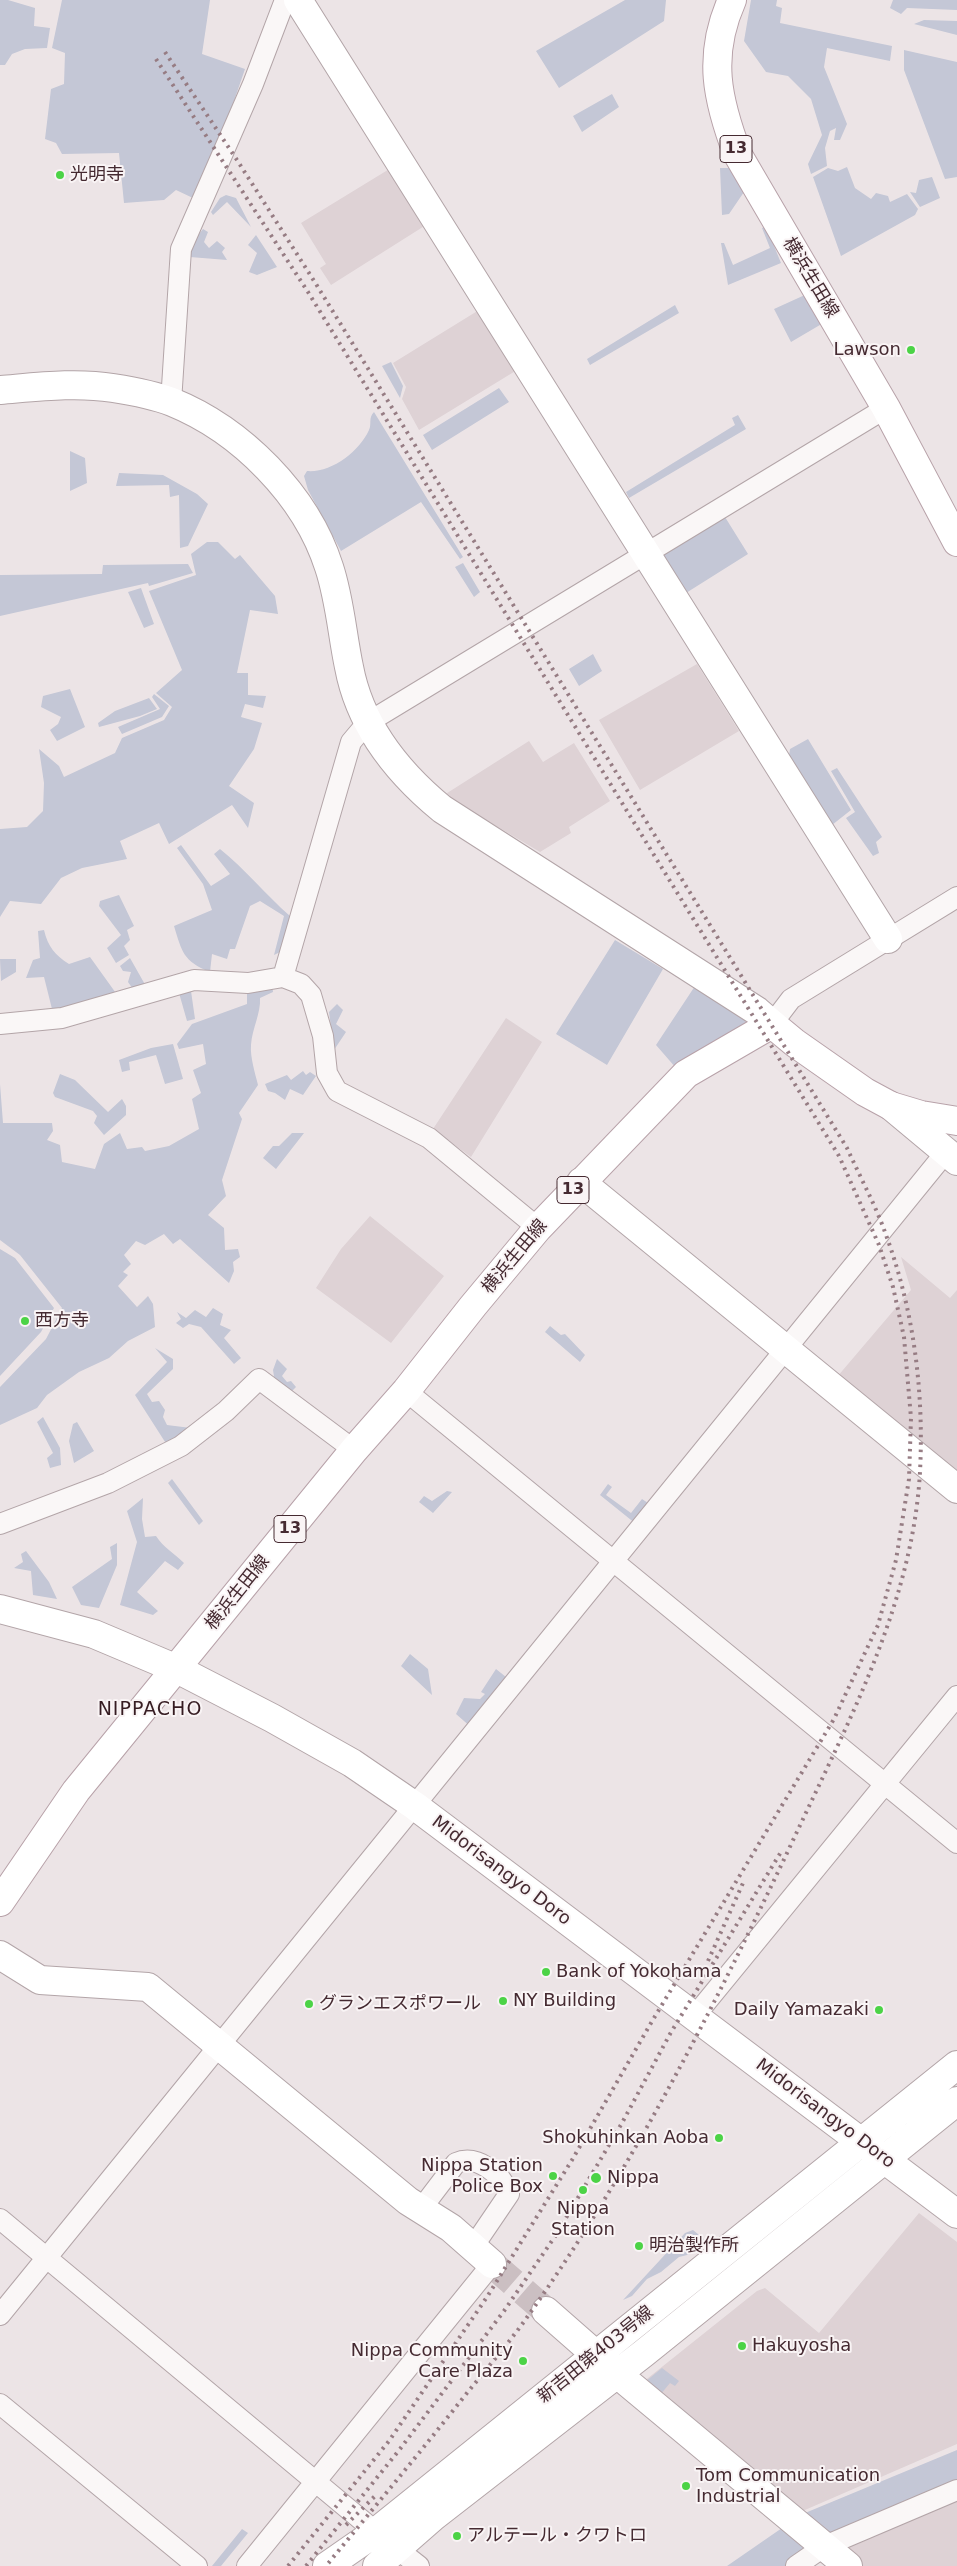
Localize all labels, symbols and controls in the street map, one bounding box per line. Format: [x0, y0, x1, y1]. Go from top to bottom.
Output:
road number: 13 [720, 136, 752, 162]
place label: 光明寺 [70, 164, 124, 186]
marker: 光明寺 [54, 169, 66, 181]
street label: 横浜生田線 [778, 234, 842, 322]
place label: Lawson [833, 339, 901, 361]
marker: Lawson [905, 344, 917, 356]
road number: 13 [557, 1176, 589, 1204]
street label: 横浜生田線 [478, 1216, 552, 1298]
place label: 西方寺 [35, 1310, 89, 1332]
marker: 西方寺 [19, 1315, 31, 1327]
road number: 13 [274, 1516, 306, 1542]
street label: 横浜生田線 [201, 1551, 275, 1635]
district label: NIPPACHO [97, 1699, 203, 1721]
street label: Midorisangyo Doro [427, 1812, 575, 1930]
place label: Bank of Yokohama [556, 1961, 721, 1983]
marker: Bank of Yokohama [540, 1966, 552, 1978]
place label: NY Building [513, 1990, 616, 2012]
place label: グランエスポワール [319, 1993, 481, 2015]
marker: NY Building [497, 1995, 509, 2007]
marker: グランエスポワール [303, 1998, 315, 2010]
place label: Daily Yamazaki [734, 1999, 869, 2021]
marker: Daily Yamazaki [873, 2004, 885, 2016]
street label: Midorisangyo Doro [751, 2055, 899, 2173]
place label: Shokuhinkan Aoba [542, 2127, 709, 2149]
marker: Shokuhinkan Aoba [713, 2132, 725, 2144]
place label: Nippa Station Police Box [421, 2155, 543, 2198]
place label: Nippa [607, 2167, 659, 2189]
marker: Nippa Station Police Box [547, 2170, 559, 2182]
marker: Nippa [589, 2171, 603, 2185]
marker: Nippa Station [577, 2184, 589, 2196]
place label: Nippa Station [551, 2198, 615, 2240]
place label: 明治製作所 [649, 2235, 739, 2257]
marker: 明治製作所 [633, 2240, 645, 2252]
street label: 新吉田第403号線 [534, 2302, 658, 2408]
place label: Hakuyosha [752, 2335, 851, 2357]
place label: Nippa Community Care Plaza [351, 2340, 513, 2382]
marker: Hakuyosha [736, 2340, 748, 2352]
marker: Nippa Community Care Plaza [517, 2355, 529, 2367]
place label: Tom Communication Industrial [696, 2465, 880, 2508]
marker: Tom Communication Industrial [680, 2480, 692, 2492]
place label: アルテール・クワトロ [467, 2525, 647, 2547]
marker: アルテール・クワトロ [451, 2530, 463, 2542]

